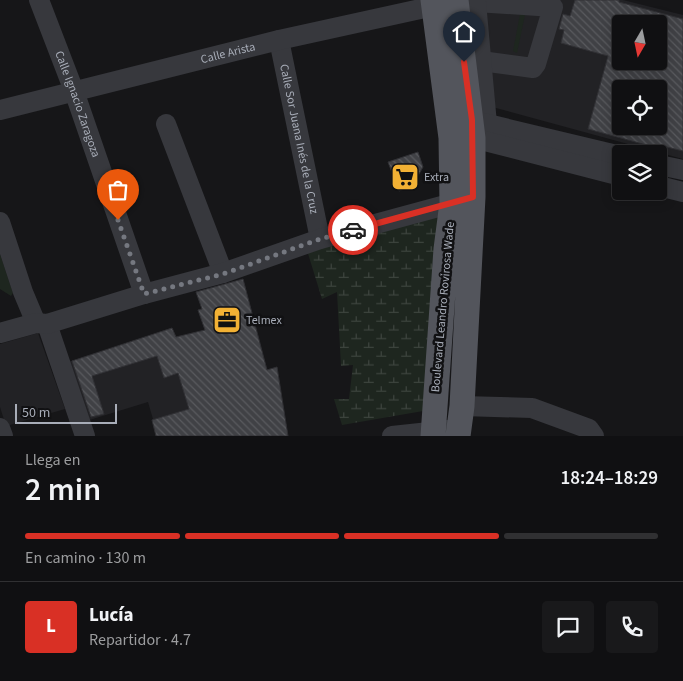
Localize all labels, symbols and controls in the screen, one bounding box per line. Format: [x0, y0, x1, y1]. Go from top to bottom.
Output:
pin [443, 11, 485, 62]
north arrow [612, 15, 668, 70]
map controls [612, 15, 667, 200]
icon: home [450, 18, 478, 46]
street label: Calle Arista [199, 38, 257, 68]
street label: Calle Ignacio Zaragoza [51, 48, 105, 160]
street label: Calle Sor Juana Inés de la Cruz [276, 62, 323, 215]
button: locate [612, 80, 667, 135]
button: layers [612, 145, 667, 200]
supermarket icon: Extra [390, 162, 420, 192]
pin [97, 169, 139, 220]
place label: Extra [424, 169, 449, 186]
icon: bag [104, 176, 132, 204]
courier [328, 205, 378, 255]
icon: car [339, 216, 367, 244]
street label: Boulevard Leandro Rovirosa Wade [427, 221, 459, 393]
office icon: Telmex [212, 305, 242, 335]
place label: Telmex [246, 312, 282, 329]
scale bar [15, 401, 118, 424]
text: 50 m [22, 403, 50, 423]
text: Llega en [25, 449, 80, 471]
text: 18:24–18:29 [560, 465, 658, 492]
text: 2 min [25, 467, 101, 513]
text: En camino · 130 m [25, 547, 146, 569]
button: chat [542, 601, 594, 653]
button: phone [606, 601, 658, 653]
text: Lucía [89, 602, 134, 629]
text: L [46, 613, 56, 640]
text: Repartidor · 4.7 [89, 629, 191, 651]

